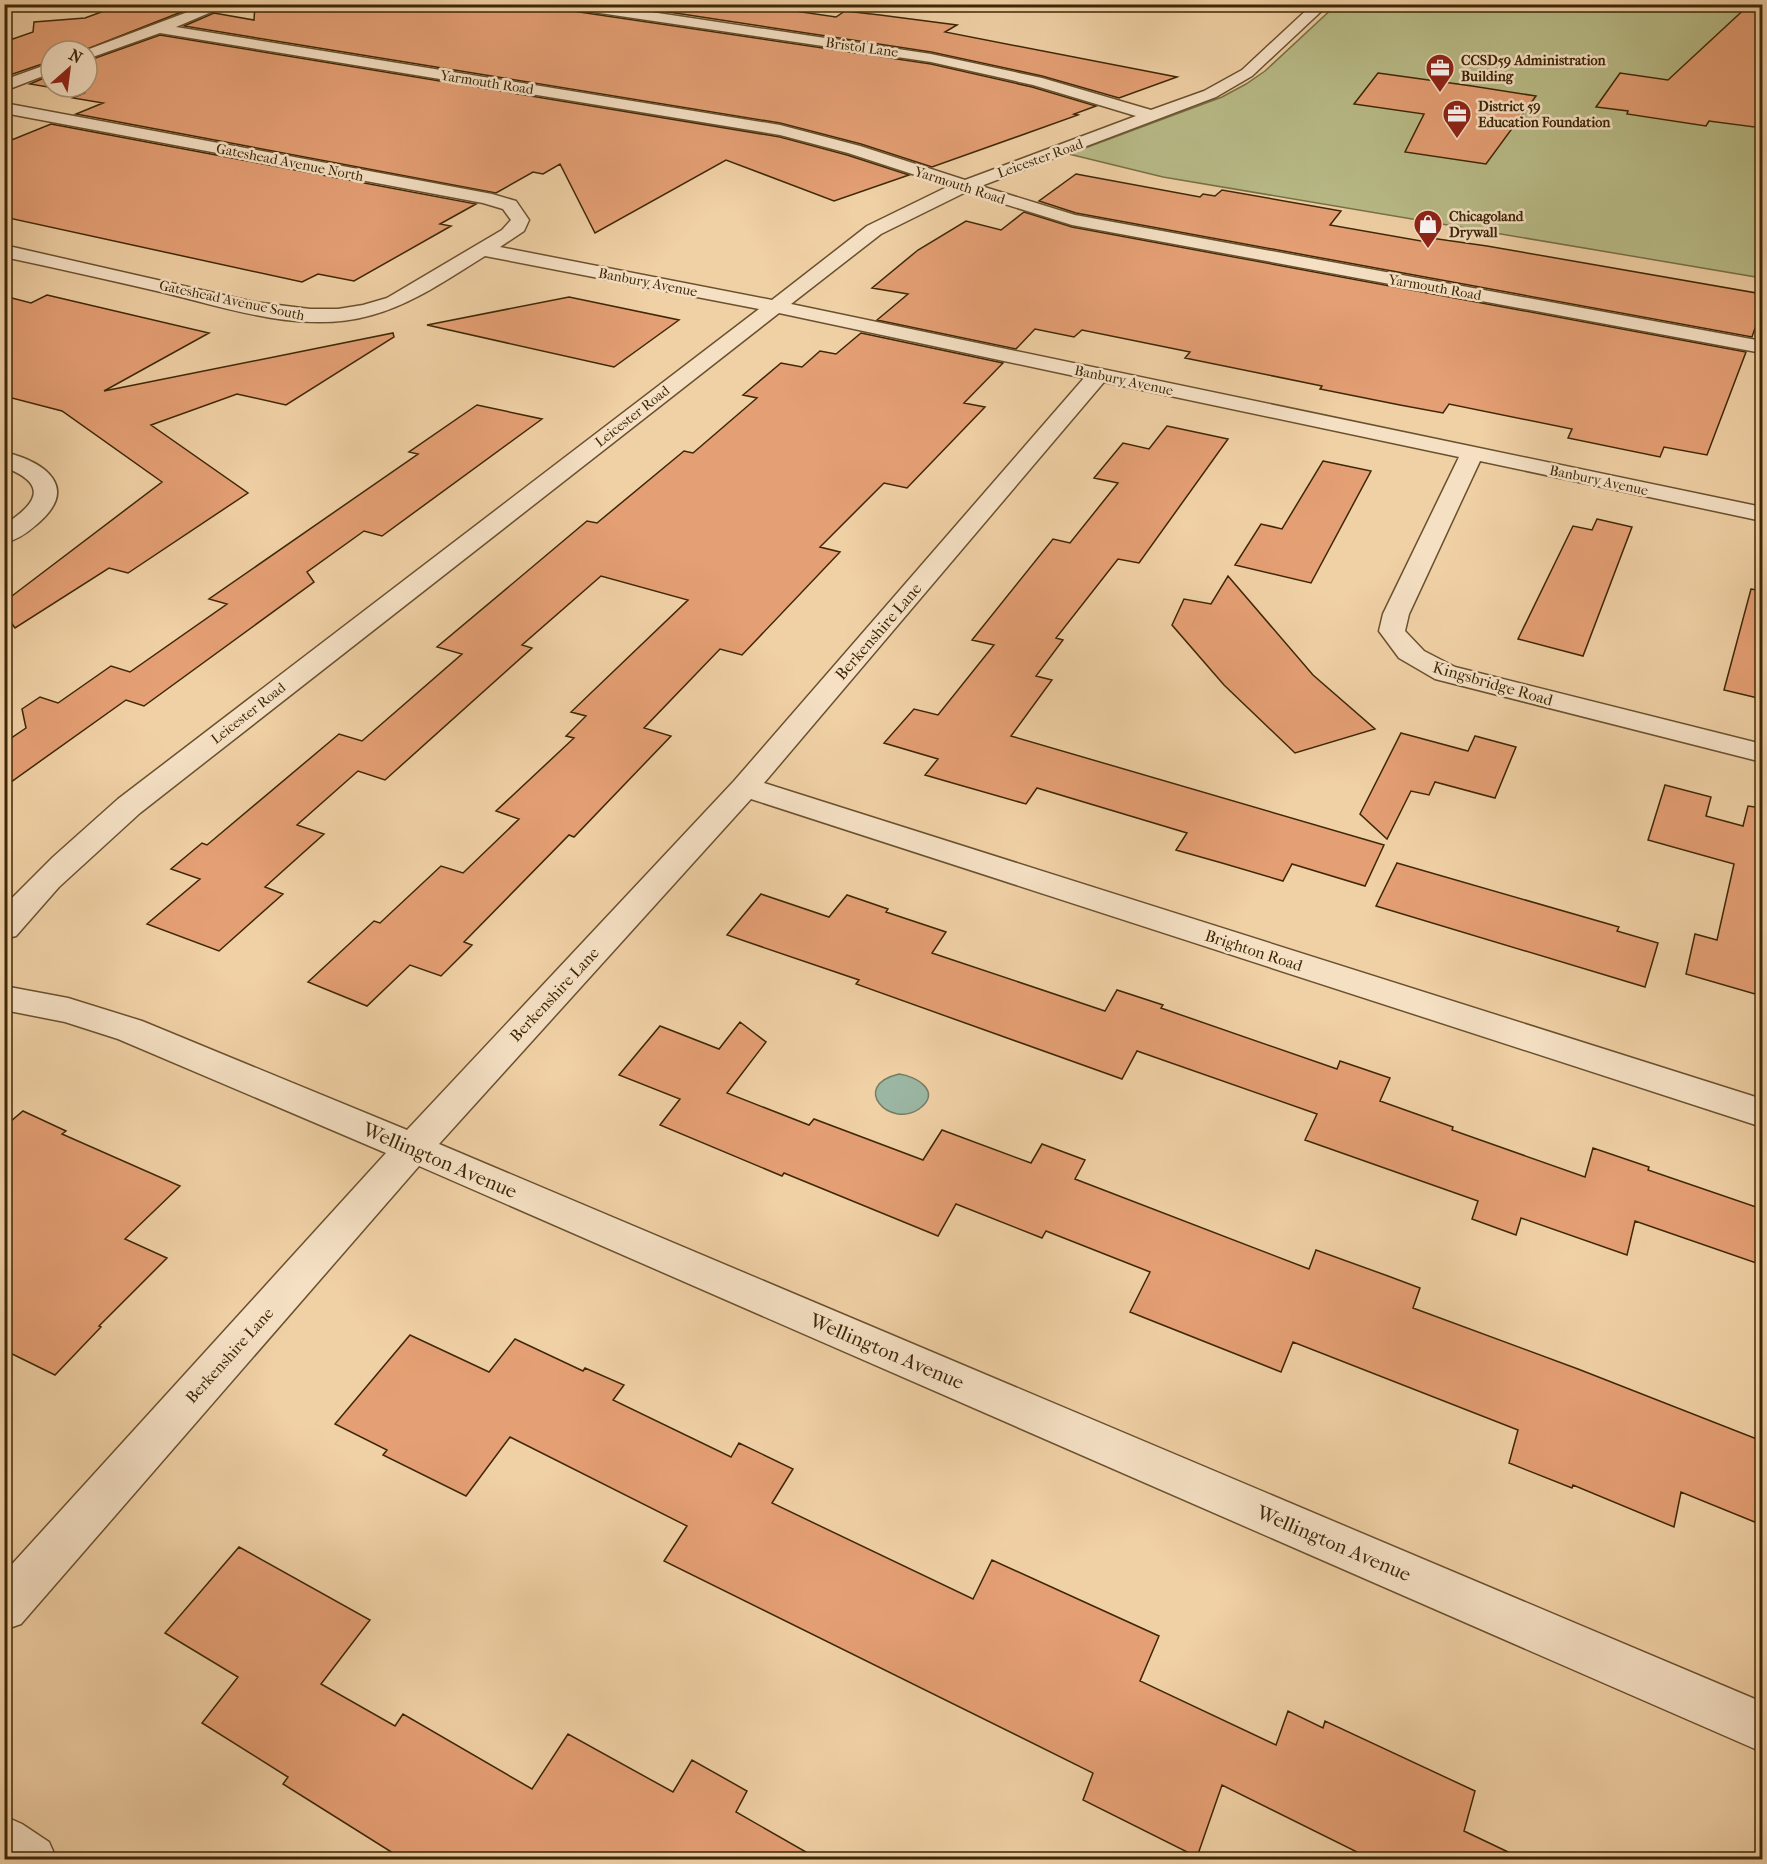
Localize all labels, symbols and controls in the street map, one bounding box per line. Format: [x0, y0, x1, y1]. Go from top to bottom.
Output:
street label: Bristol Lane [825, 34, 899, 61]
north arrow [39, 39, 99, 99]
text: N [66, 45, 86, 68]
office icon: CCSD59 Administration Building [1424, 52, 1456, 94]
place label: CCSD59 Administration Building [1461, 52, 1607, 85]
street label: Yarmouth Road [438, 67, 535, 98]
office icon: District 59 Education Foundation [1441, 98, 1473, 140]
place label: District 59 Education Foundation [1478, 98, 1611, 131]
street label: Leicester Road [995, 135, 1086, 182]
street label: Gateshead Avenue North [215, 140, 365, 185]
street label: Yarmouth Road [911, 163, 1008, 208]
shop icon: Chicagoland Drywall [1412, 208, 1444, 250]
place label: Chicagoland Drywall [1449, 208, 1525, 241]
street label: Banbury Avenue [597, 265, 699, 300]
street label: Yarmouth Road [1386, 271, 1483, 304]
street label: Gateshead Avenue South [158, 277, 306, 324]
street label: Banbury Avenue [1073, 362, 1175, 399]
street label: Leicester Road [592, 382, 673, 451]
street label: Banbury Avenue [1548, 462, 1650, 499]
street label: Berkenshire Lane [831, 579, 926, 684]
street label: Kingsbridge Road [1431, 657, 1555, 710]
street label: Leicester Road [208, 679, 289, 748]
street label: Brighton Road [1203, 926, 1305, 975]
street label: Berkenshire Lane [506, 943, 603, 1045]
street label: Wellington Avenue [358, 1117, 520, 1203]
street label: Berkenshire Lane [181, 1304, 277, 1407]
street label: Wellington Avenue [805, 1308, 967, 1394]
street label: Wellington Avenue [1252, 1500, 1414, 1586]

